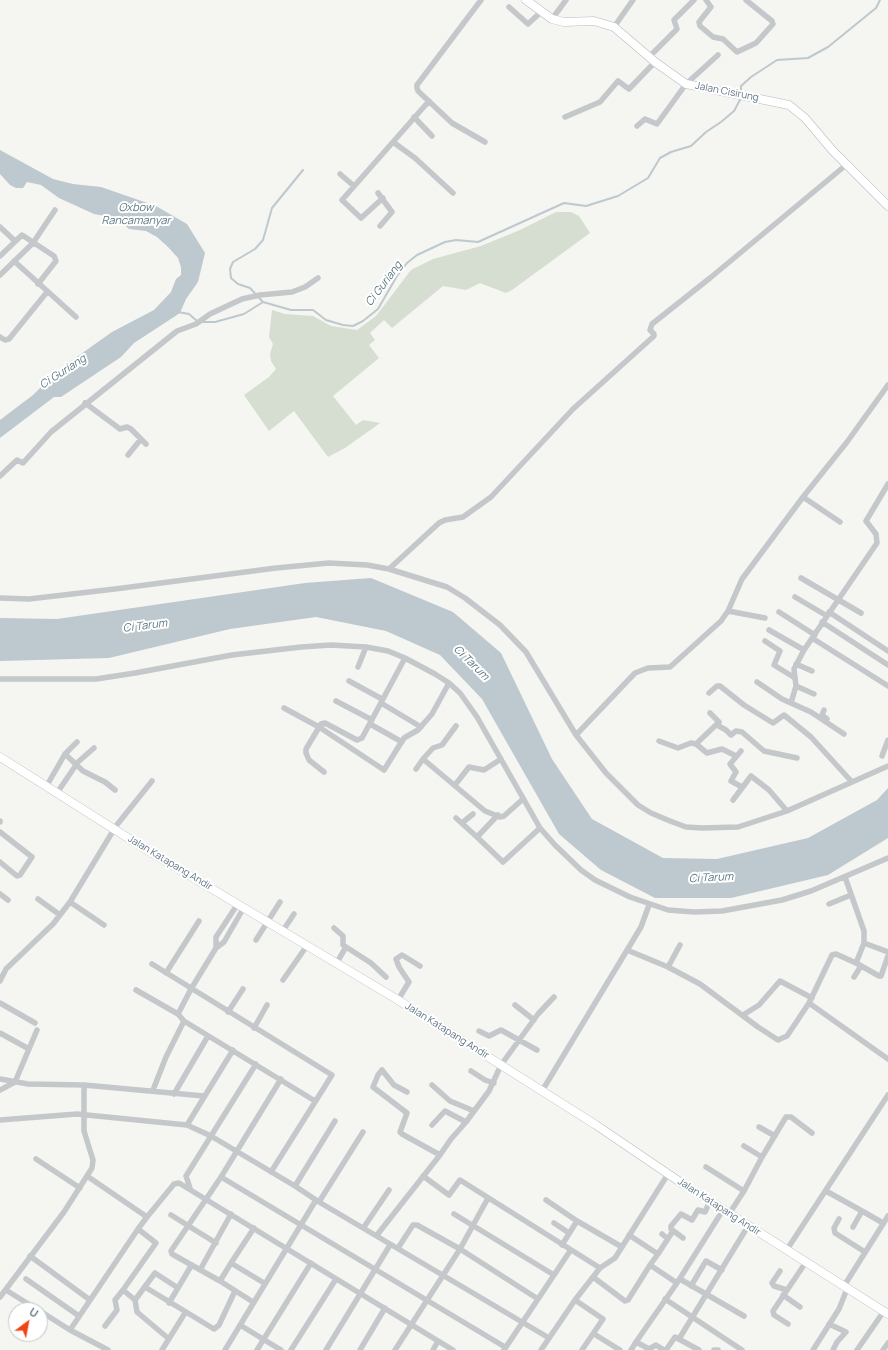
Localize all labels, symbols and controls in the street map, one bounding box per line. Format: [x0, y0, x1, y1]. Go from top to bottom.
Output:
street label: Jalan Cisirung [694, 80, 760, 104]
water label: Oxbow Rancamanyar [101, 201, 171, 227]
water label: Ci Guriang [363, 259, 405, 309]
water label: Ci Guriang [37, 352, 89, 392]
water label: Ci Tarum [122, 617, 168, 635]
water label: Ci Tarum [450, 643, 492, 683]
street label: Jalan Katapang Andir [126, 833, 214, 893]
water label: Ci Tarum [689, 870, 733, 886]
street label: Jalan Katapang Andir [403, 1000, 491, 1062]
street label: Jalan Katapang Andir [675, 1176, 763, 1238]
north arrow [8, 1302, 48, 1342]
text: U [27, 1304, 41, 1321]

